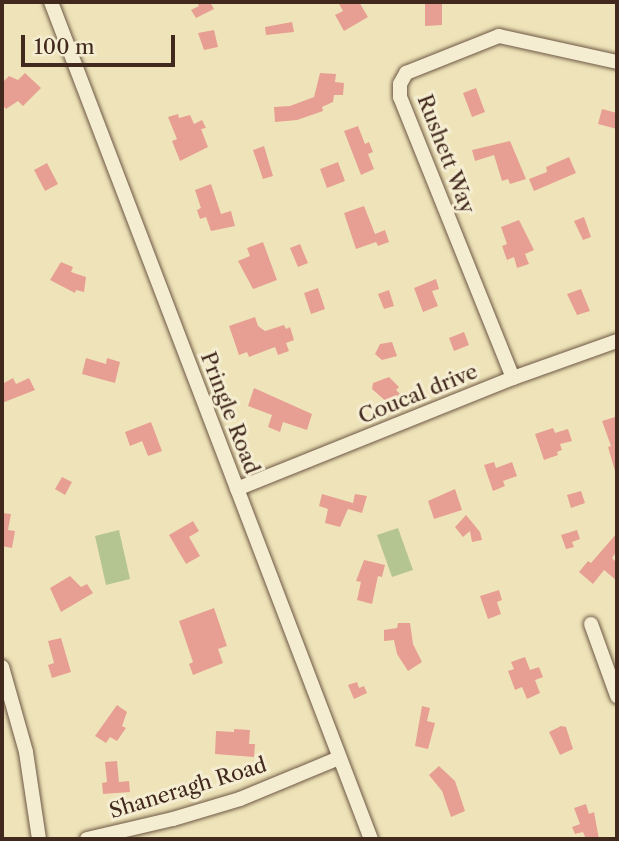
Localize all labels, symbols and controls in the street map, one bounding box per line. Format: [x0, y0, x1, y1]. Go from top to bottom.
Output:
scale bar [24, 21, 178, 65]
text: 100 m [34, 34, 95, 59]
street label: Rushett Way [412, 91, 480, 217]
street label: Pringle Road [195, 348, 265, 478]
street label: Coucal drive [355, 359, 481, 429]
street label: Shaneragh Road [106, 752, 270, 824]

